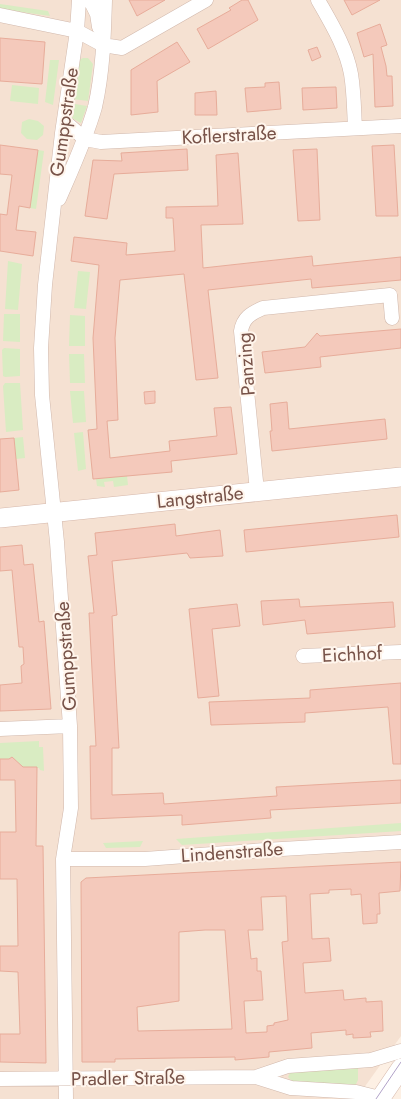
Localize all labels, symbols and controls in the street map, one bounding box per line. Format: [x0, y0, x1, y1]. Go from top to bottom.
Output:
street label: Gumppstraße [43, 66, 85, 178]
street label: Koflerstraße [181, 119, 277, 151]
street label: Panzing [230, 331, 262, 397]
street label: Langstraße [155, 479, 245, 515]
street label: Gumppstraße [49, 600, 83, 712]
street label: Eichhof [321, 639, 383, 669]
street label: Lindenstraße [180, 835, 284, 869]
street label: Pradler Straße [71, 1064, 185, 1092]

